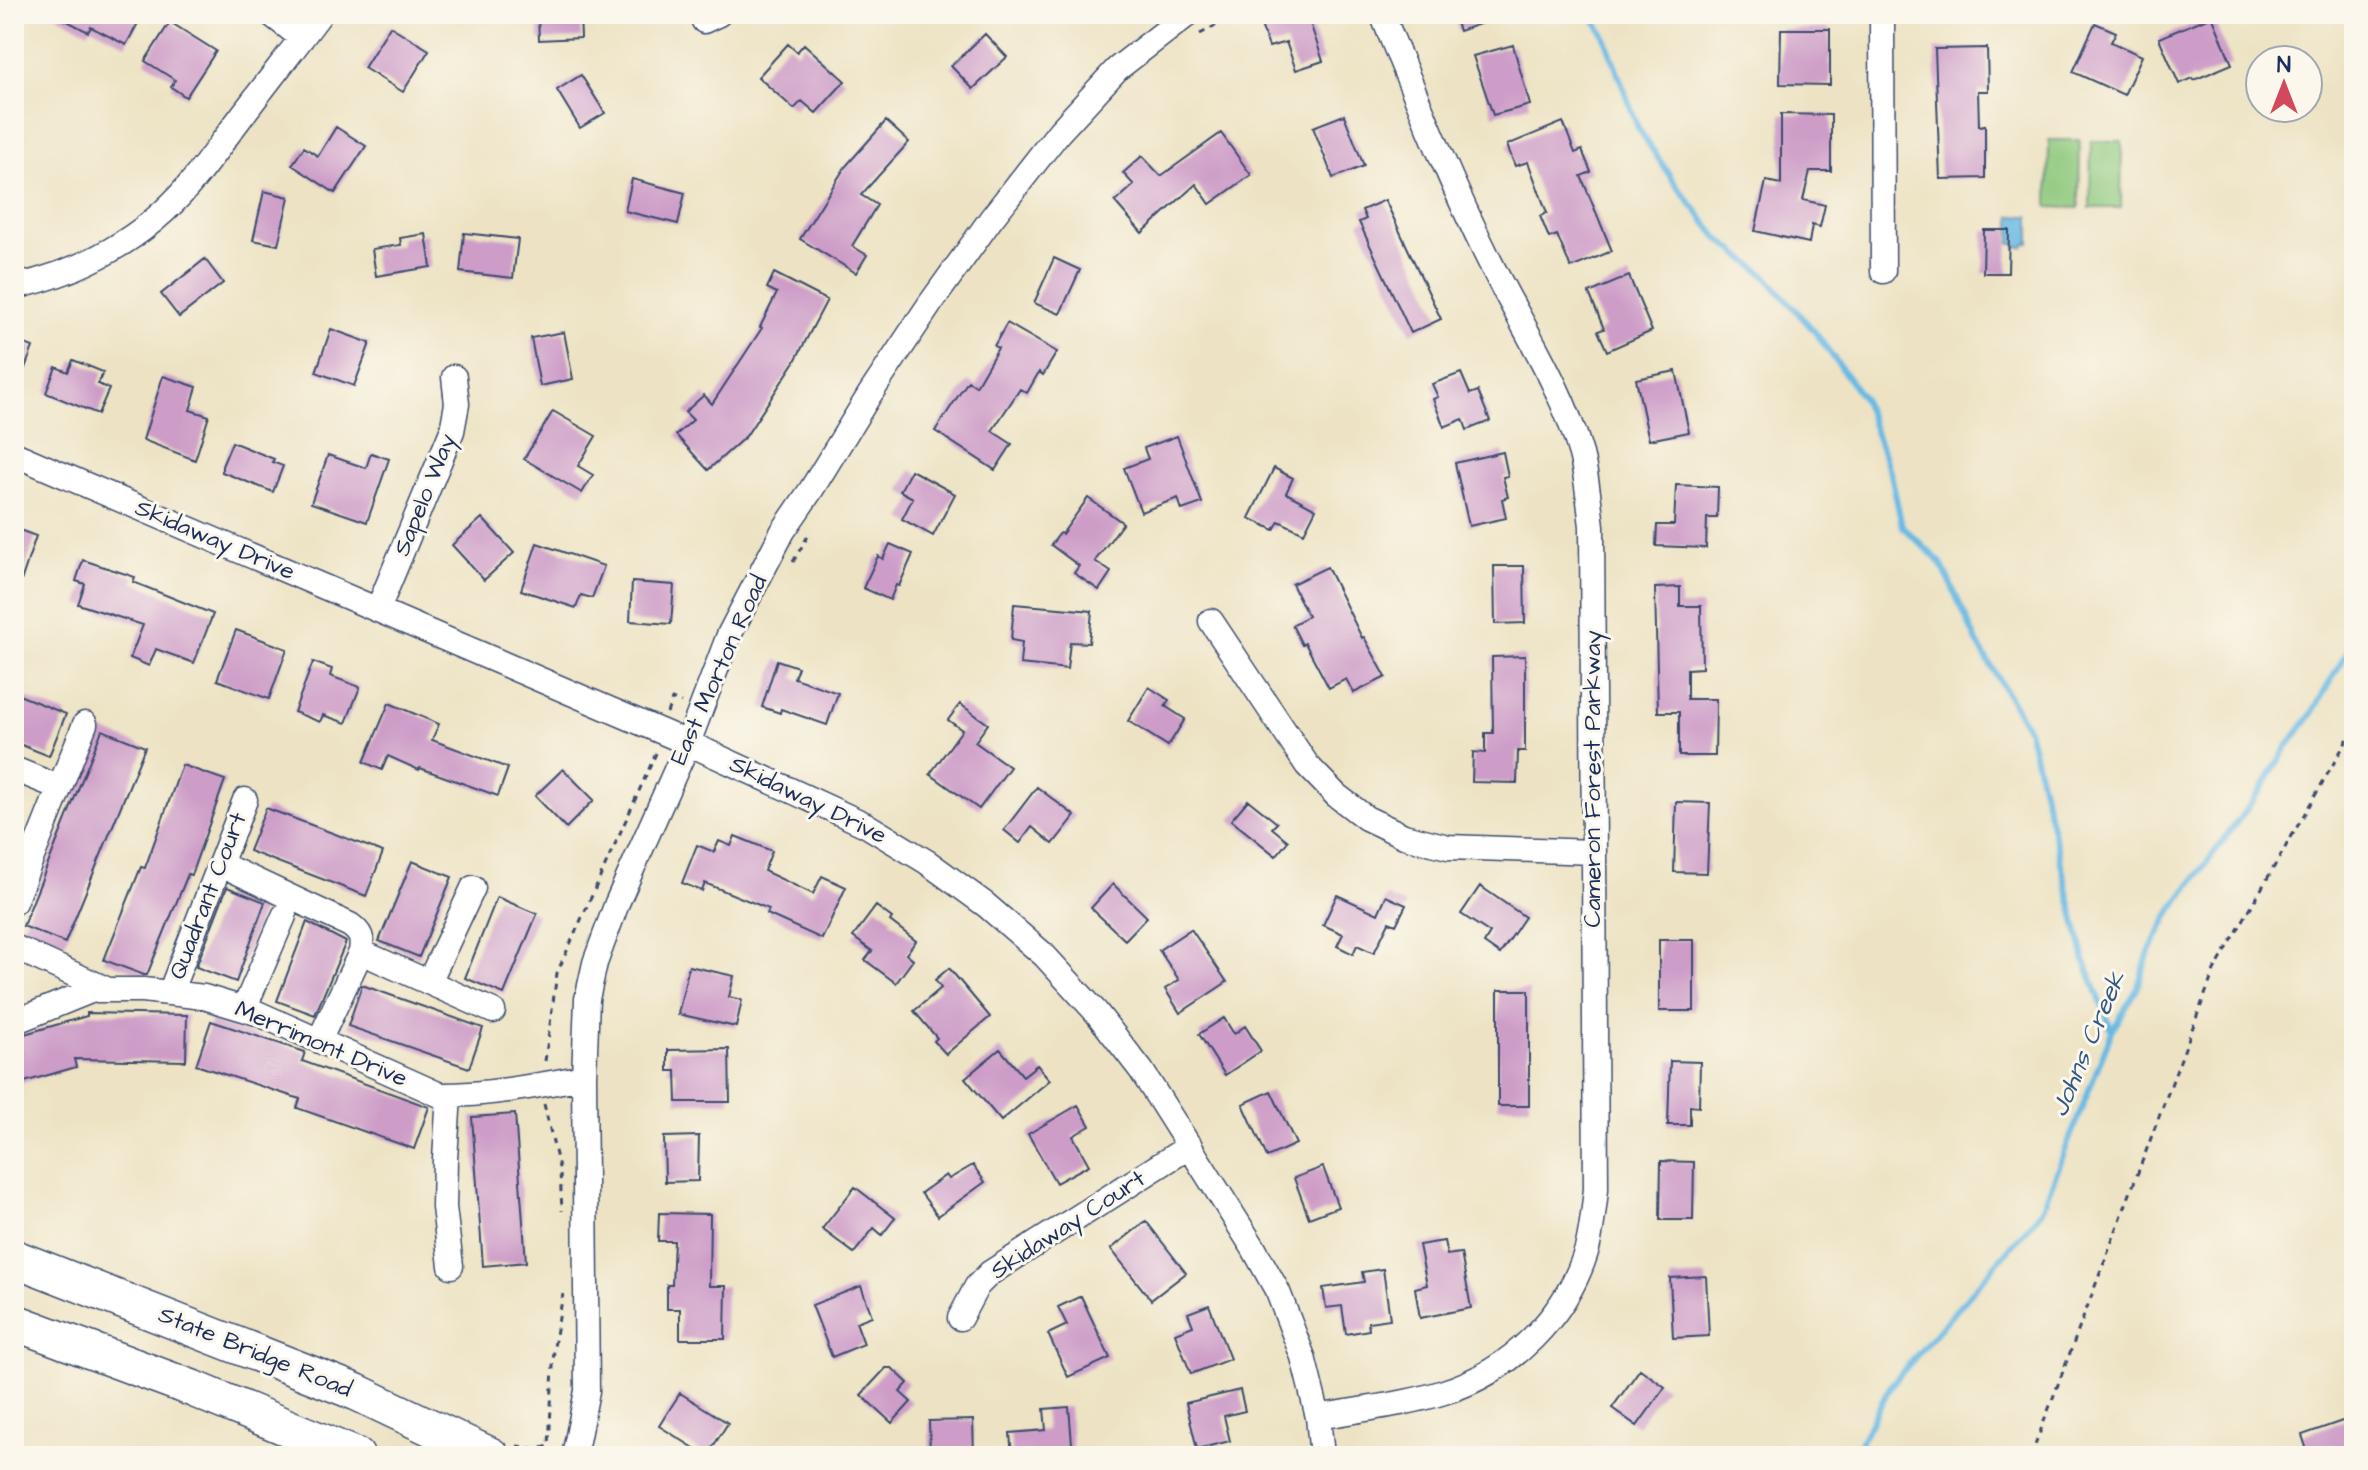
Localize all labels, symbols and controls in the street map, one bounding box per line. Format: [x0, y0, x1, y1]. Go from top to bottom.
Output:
north arrow [2244, 44, 2324, 124]
text: N [2277, 50, 2291, 81]
street label: Sapelo Way [385, 429, 466, 561]
street label: Skidaway Drive [129, 491, 300, 590]
street label: East Morton Road [662, 570, 776, 770]
street label: Cameron Forest Parkway [1576, 630, 1611, 928]
street label: Skidaway Drive [723, 747, 892, 854]
street label: Quadrant Court [161, 807, 256, 984]
water label: Johns Creek [2041, 965, 2135, 1122]
street label: Merrimont Drive [230, 992, 412, 1096]
street label: Skidaway Court [984, 1162, 1153, 1289]
street label: State Bridge Road [153, 1298, 357, 1407]

